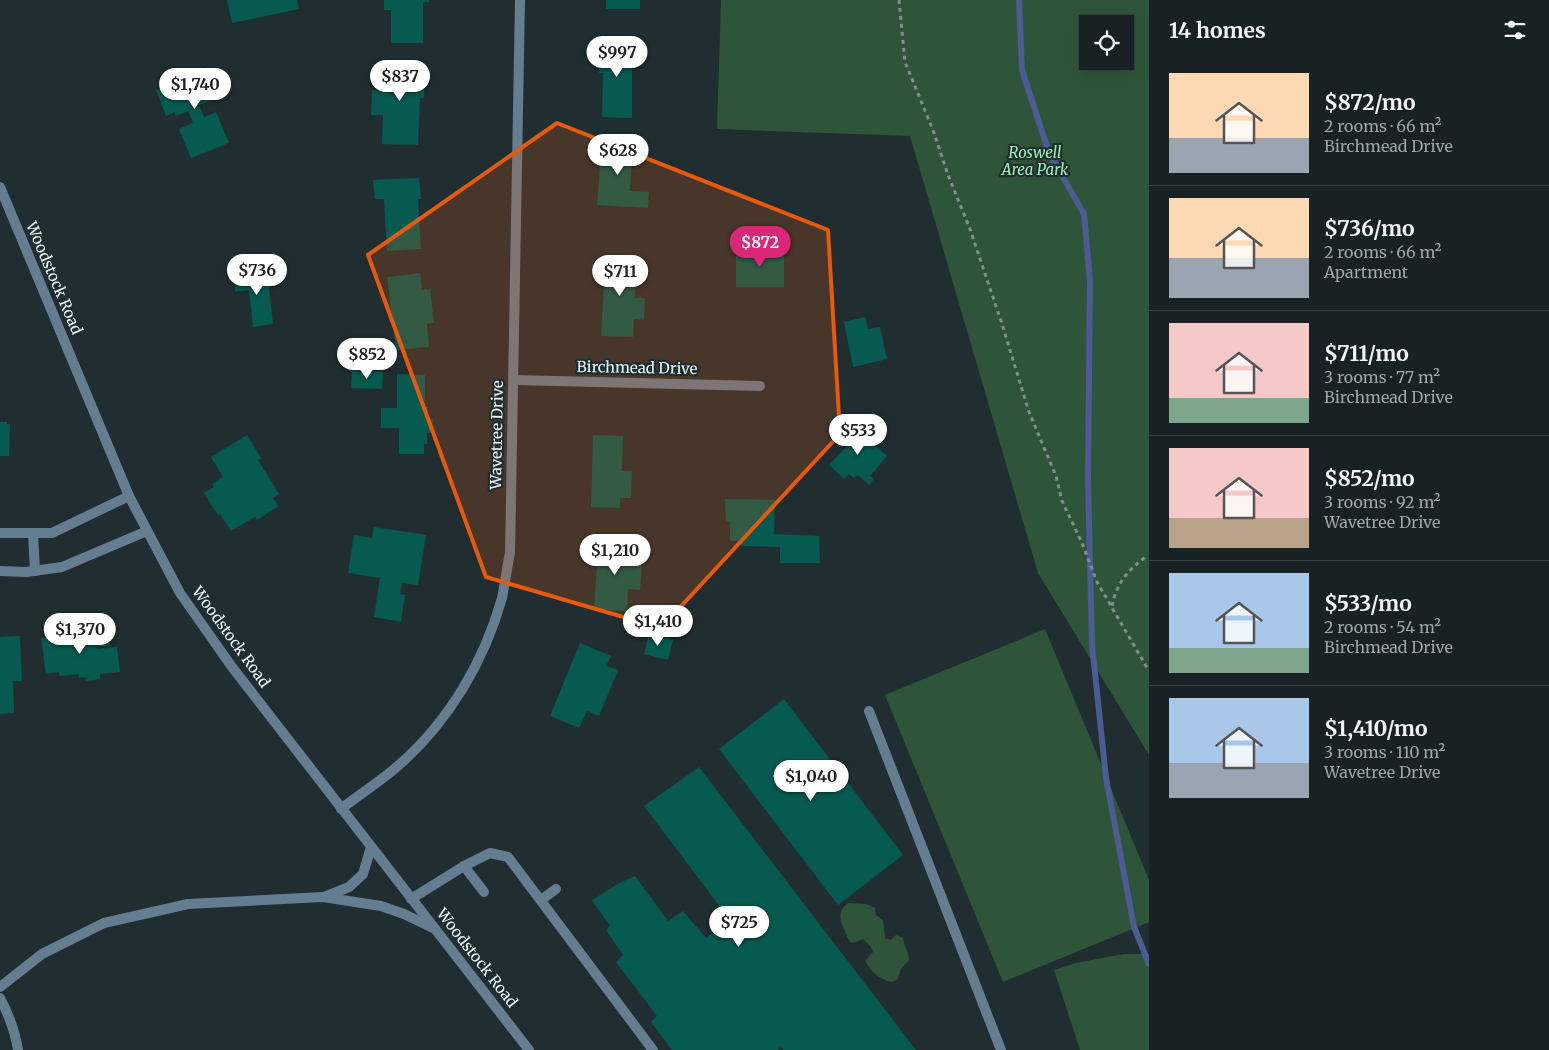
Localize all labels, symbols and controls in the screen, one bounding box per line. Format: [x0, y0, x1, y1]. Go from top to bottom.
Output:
map controls [1079, 15, 1134, 70]
button: locate [1079, 15, 1134, 70]
icon: filters [1501, 16, 1529, 44]
text: 14 homes [1169, 17, 1266, 44]
pin: $997 [587, 36, 647, 78]
text: $997 [598, 42, 636, 62]
pin: $837 [370, 59, 430, 102]
text: $837 [381, 66, 419, 86]
pin: $1,740 [154, 68, 236, 110]
text: $1,740 [170, 74, 220, 94]
text: $872/mo [1324, 89, 1415, 116]
icon: home [1209, 93, 1269, 153]
text: 2 rooms · 66 m² [1324, 116, 1441, 136]
pin: $628 [588, 134, 648, 176]
text: Birchmead Drive [1324, 136, 1453, 156]
text: $628 [599, 140, 637, 160]
park label: Roswell Area Park [1001, 143, 1069, 179]
text: $736/mo [1324, 215, 1415, 242]
street label: Woodstock Road [22, 218, 87, 337]
icon: home [1209, 218, 1269, 278]
pin: $872 [730, 226, 790, 268]
text: $872 [741, 232, 779, 252]
text: 2 rooms · 66 m² [1324, 242, 1441, 262]
pin: $736 [227, 254, 287, 296]
pin: $711 [590, 254, 650, 297]
text: $736 [238, 260, 276, 280]
text: $711 [603, 261, 637, 281]
text: Apartment [1324, 262, 1408, 282]
pin: $852 [337, 338, 397, 380]
text: $711/mo [1324, 340, 1409, 367]
icon: home [1209, 343, 1269, 403]
text: $852 [348, 344, 386, 364]
street label: Birchmead Drive [576, 357, 698, 378]
text: 3 rooms · 77 m² [1324, 367, 1440, 387]
street label: Wavetree Drive [486, 380, 507, 491]
text: Birchmead Drive [1324, 387, 1453, 407]
pin: $533 [828, 414, 888, 456]
text: $533 [840, 420, 876, 440]
text: $852/mo [1324, 465, 1415, 492]
icon: home [1209, 468, 1269, 528]
text: 3 rooms · 92 m² [1324, 492, 1440, 512]
text: Wavetree Drive [1324, 512, 1440, 532]
pin: $1,210 [574, 534, 656, 576]
text: $1,210 [591, 540, 639, 560]
street label: Woodstock Road [188, 582, 275, 691]
text: $533/mo [1324, 590, 1412, 617]
icon: home [1209, 593, 1269, 653]
pin: $1,410 [617, 604, 699, 647]
text: $1,410 [634, 611, 682, 631]
pin: $1,370 [39, 612, 121, 655]
text: 2 rooms · 54 m² [1324, 617, 1441, 637]
text: $1,370 [55, 619, 105, 639]
text: Birchmead Drive [1324, 637, 1453, 657]
text: $1,410/mo [1324, 715, 1427, 742]
icon: home [1209, 718, 1269, 778]
text: 3 rooms · 110 m² [1324, 742, 1445, 762]
pin: $1,040 [770, 760, 852, 802]
text: Wavetree Drive [1324, 762, 1440, 782]
text: $1,040 [785, 766, 837, 786]
street label: Woodstock Road [432, 904, 522, 1011]
pin: $725 [709, 906, 769, 948]
text: $725 [720, 912, 758, 932]

